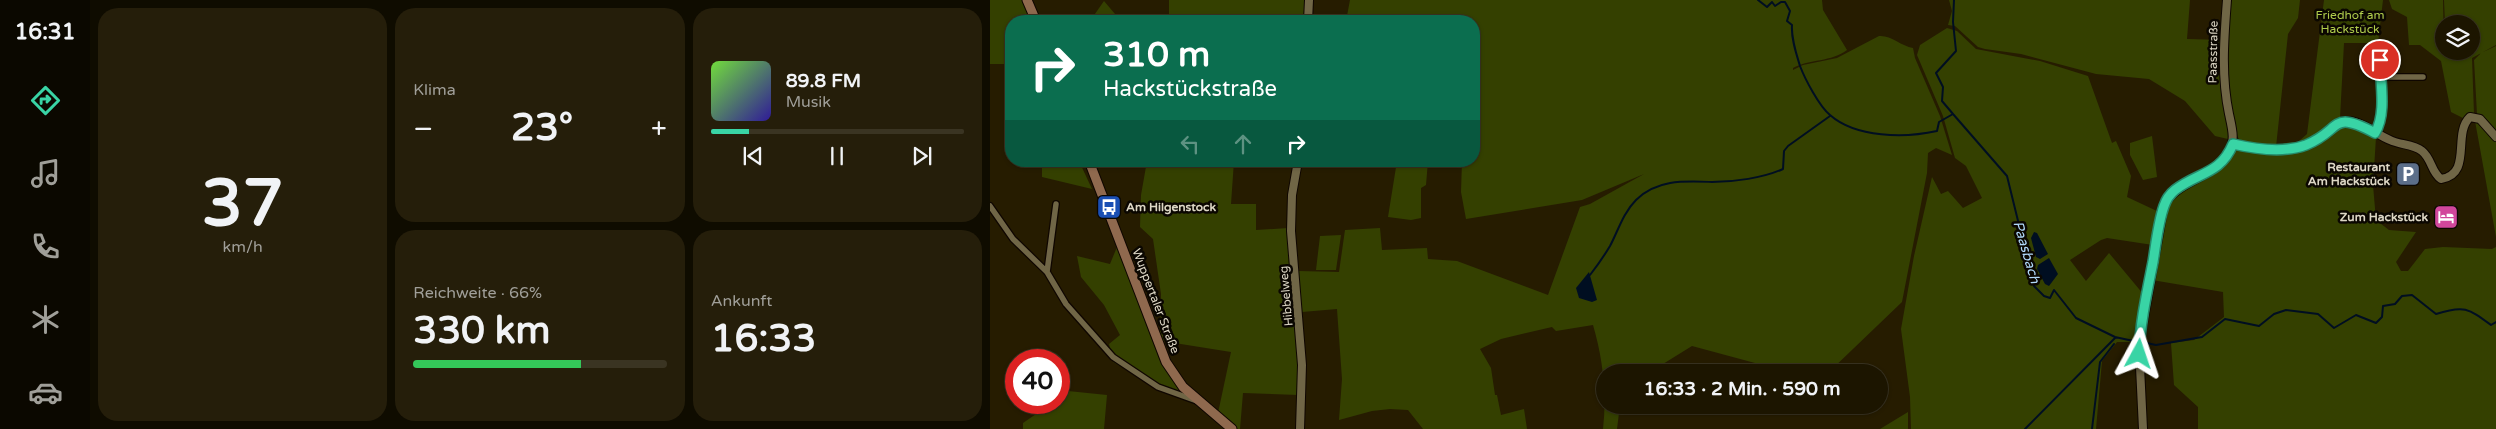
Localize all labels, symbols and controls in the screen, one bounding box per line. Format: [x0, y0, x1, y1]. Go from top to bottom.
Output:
park label: Friedhof am Hackstück [2316, 8, 2384, 36]
map controls [2435, 15, 2480, 60]
button: layers [2435, 15, 2480, 60]
text: 16:31 [15, 19, 75, 45]
street label: Paasstraße [2205, 20, 2221, 83]
text: 310 m [1103, 34, 1210, 76]
icon: right [1020, 35, 1085, 100]
pin [2359, 39, 2401, 81]
icon: arrive [2366, 46, 2394, 74]
text: 89.8 FM [786, 70, 861, 92]
text: Hackstückstraße [1103, 76, 1277, 102]
text: Klima [413, 80, 456, 100]
icon: directions [28, 83, 63, 118]
text: Musik [786, 92, 831, 112]
text: 23° [511, 105, 573, 151]
text: − [413, 112, 433, 146]
text: + [651, 112, 667, 146]
icon: left [1176, 130, 1204, 158]
icon: ahead [1229, 130, 1257, 158]
icon: right [1282, 130, 1310, 158]
icon: previous [739, 142, 767, 170]
icon: pause [823, 142, 851, 170]
icon: next [908, 142, 936, 170]
icon: music [28, 156, 63, 191]
place label: Restaurant Am Hackstück [2308, 160, 2390, 188]
parking icon: Restaurant Am Hackstück [2395, 161, 2421, 187]
text: 37 [202, 165, 283, 244]
bus stop icon: Am Hilgenstock [1096, 194, 1122, 220]
place label: Am Hilgenstock [1126, 200, 1217, 215]
hotel icon: Zum Hackstück [2433, 204, 2459, 230]
place label: Zum Hackstück [2340, 210, 2428, 224]
water label: Paasbach [2010, 219, 2044, 286]
icon: phone [28, 229, 63, 264]
text: km/h [223, 237, 263, 257]
street label: Wuppertaler Straße [1129, 246, 1183, 356]
street label: Hibbelweg [1276, 265, 1296, 327]
text: Reichweite · 66% [413, 283, 542, 303]
text: Ankunft [711, 291, 772, 311]
icon: climate [28, 302, 63, 337]
text: 330 km [413, 308, 550, 354]
text: 16:33 [711, 316, 816, 362]
position arrow [2112, 327, 2164, 379]
speed limit sign: 40 [1005, 349, 1070, 414]
icon: car [28, 375, 63, 410]
text: 16:33 · 2 Min. · 590 m [1644, 378, 1840, 400]

